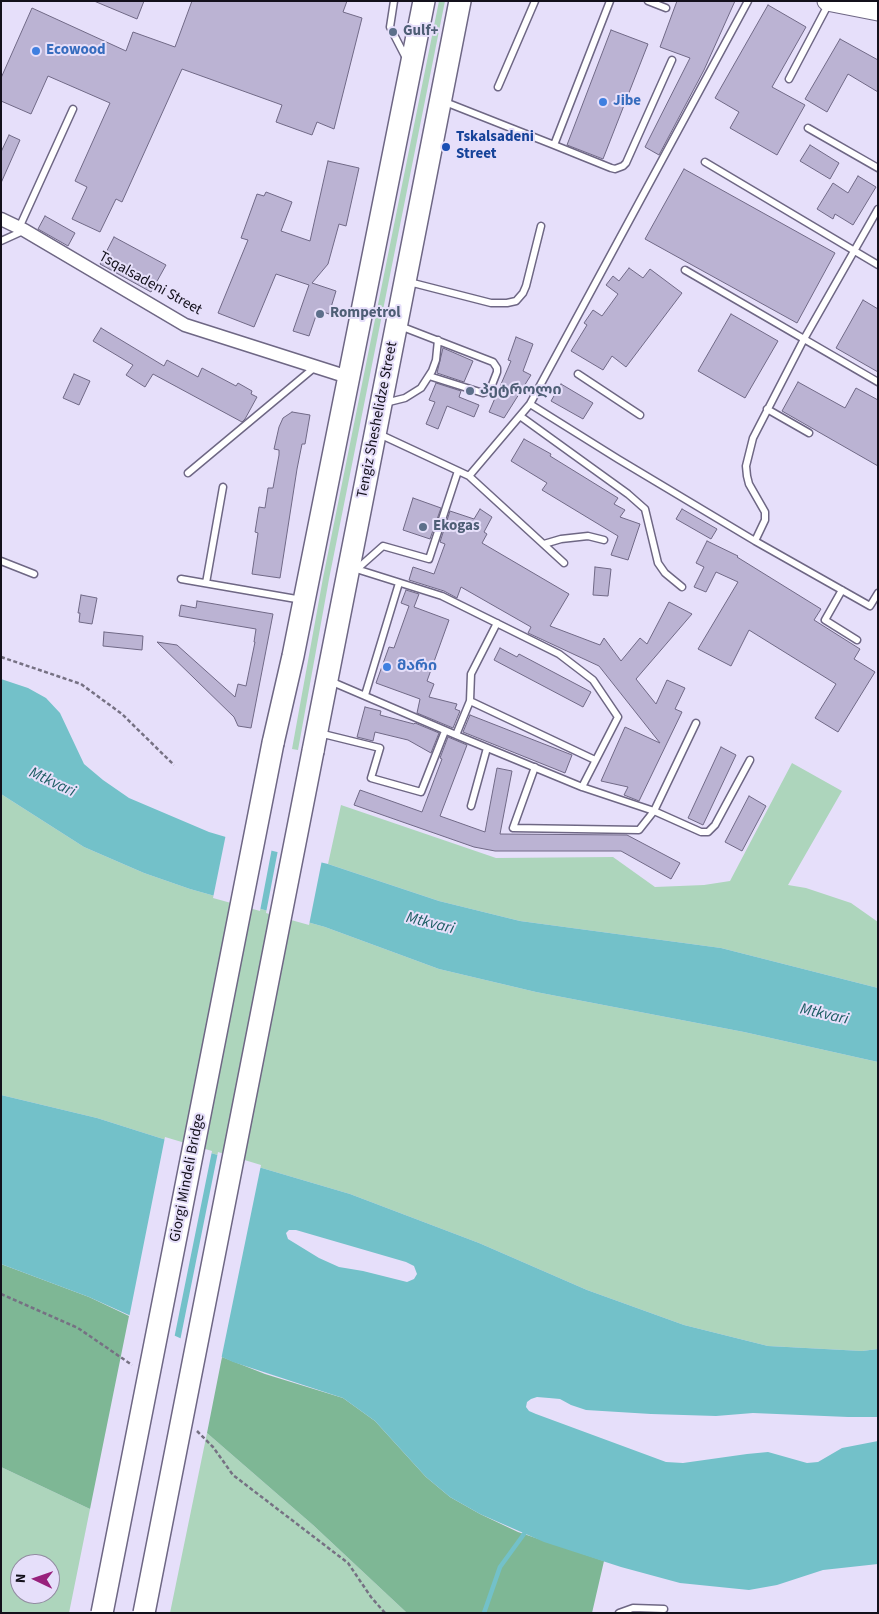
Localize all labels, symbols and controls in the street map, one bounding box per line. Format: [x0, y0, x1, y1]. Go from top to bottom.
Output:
place label: Gulf+ [403, 23, 438, 41]
marker: Gulf+ [387, 26, 399, 38]
place label: Ecowood [46, 42, 106, 60]
marker: Ecowood [30, 45, 42, 57]
place label: Jibe [613, 93, 641, 111]
marker: Jibe [597, 96, 609, 108]
place label: Tskalsadeni Street [456, 129, 534, 164]
marker: Tskalsadeni Street [440, 141, 452, 153]
street label: Tsqalsadeni Street [95, 248, 205, 320]
place label: Rompetrol [330, 305, 401, 323]
marker: Rompetrol [314, 308, 326, 320]
street label: Tengiz Sheshelidze Street [354, 340, 402, 500]
place label: პეტროლი [480, 382, 562, 400]
marker: პეტროლი [464, 385, 476, 397]
place label: Ekogas [433, 518, 480, 536]
marker: Ekogas [417, 521, 429, 533]
place label: მარი [397, 658, 437, 676]
marker: მარი [381, 661, 393, 673]
water label: Mtkvari [26, 764, 78, 802]
water label: Mtkvari [404, 909, 456, 939]
water label: Mtkvari [798, 1000, 850, 1030]
street label: Giorgi Mindeli Bridge [167, 1112, 209, 1244]
north arrow [10, 1554, 60, 1604]
text: N [11, 1573, 31, 1583]

